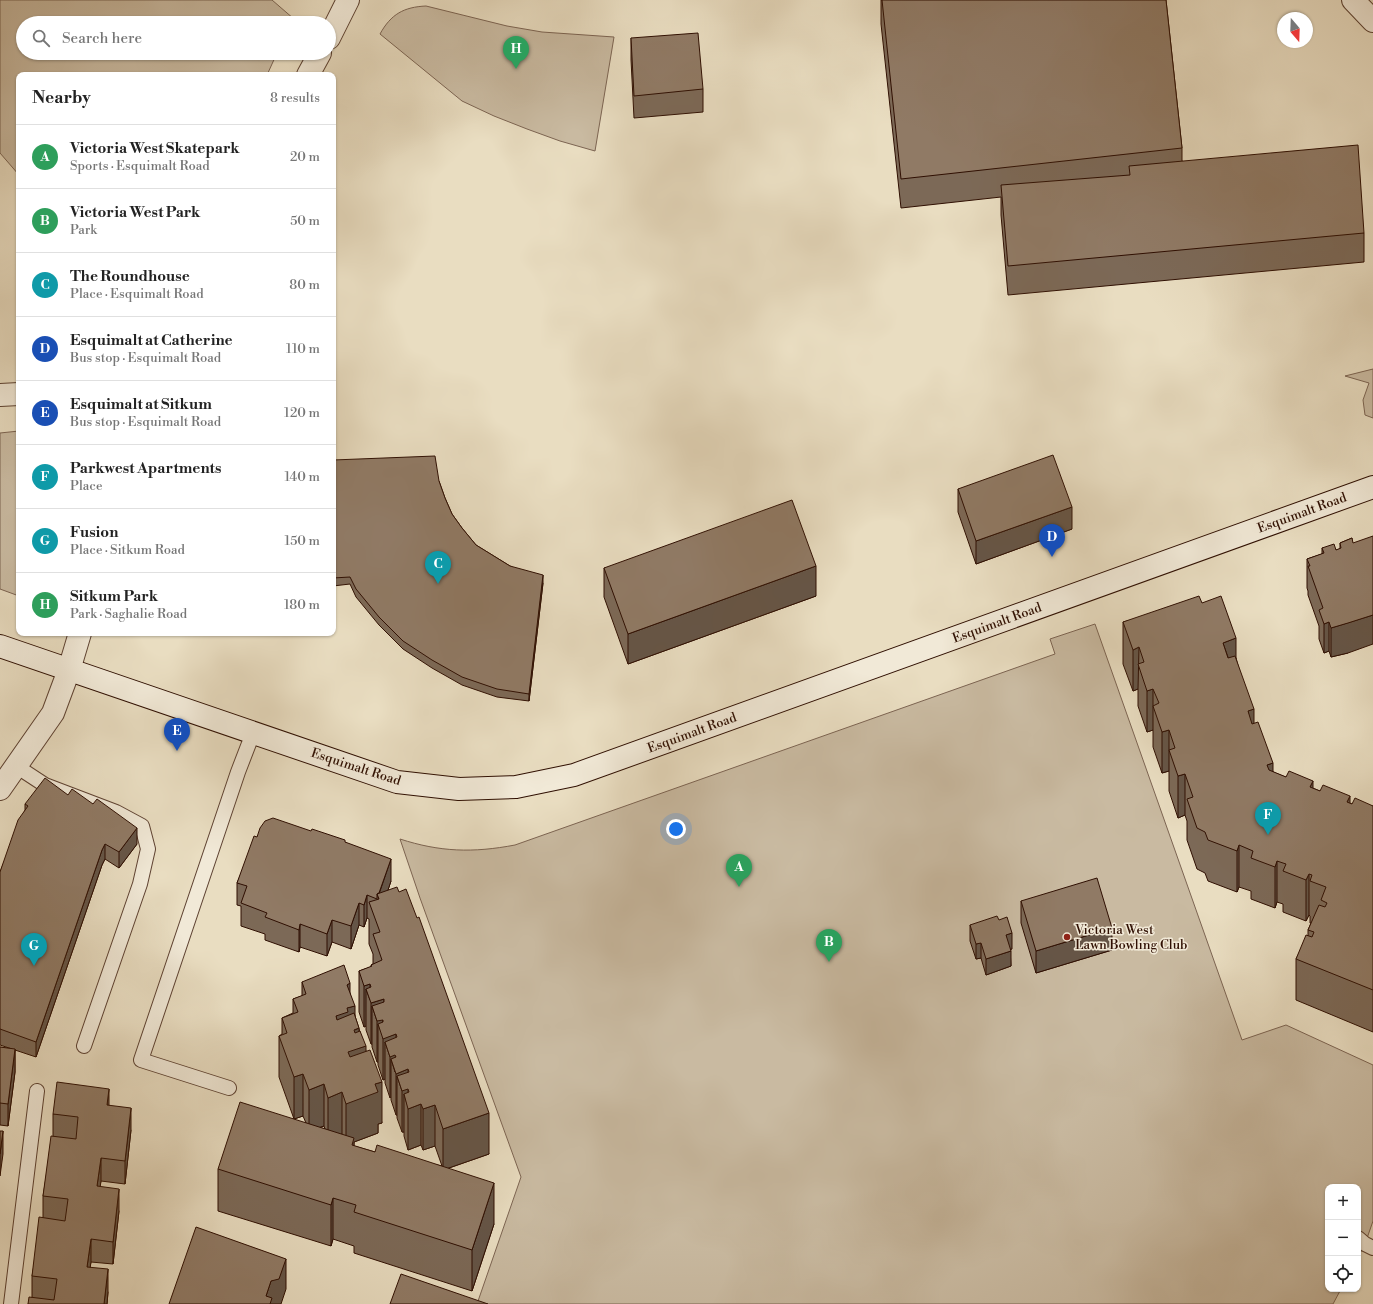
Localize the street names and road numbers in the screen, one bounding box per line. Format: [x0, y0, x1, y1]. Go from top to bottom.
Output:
street label: Esquimalt Road [1255, 489, 1349, 537]
street label: Esquimalt Road [950, 599, 1044, 647]
street label: Esquimalt Road [645, 709, 739, 757]
street label: Esquimalt Road [309, 745, 404, 789]

